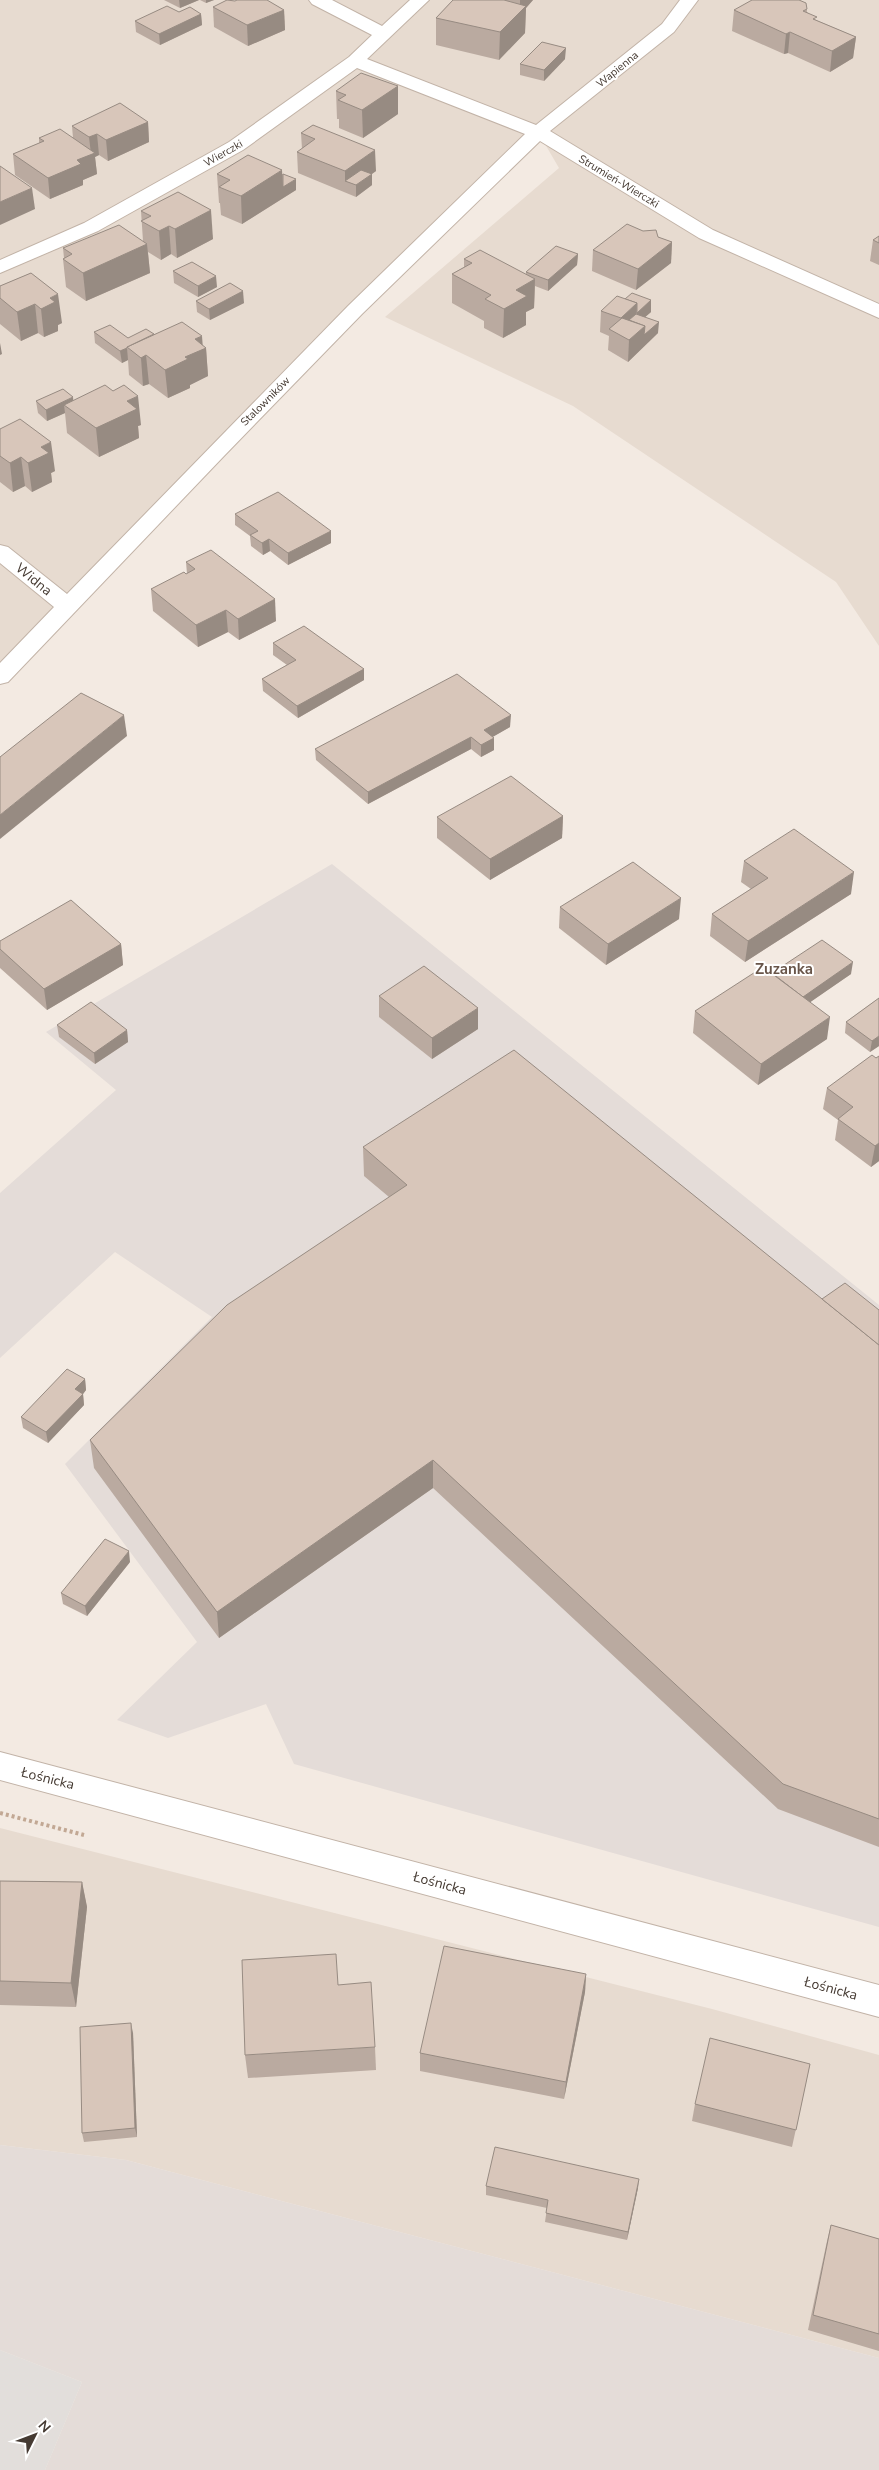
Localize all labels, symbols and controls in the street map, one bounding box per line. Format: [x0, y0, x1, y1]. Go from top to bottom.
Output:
street label: Wapienna [593, 48, 642, 91]
street label: Wierczki [201, 136, 245, 171]
street label: Strumień-Wierczki [576, 151, 662, 211]
street label: Stalowników [237, 373, 293, 429]
street label: Widna [11, 559, 56, 600]
district label: Zuzanka [755, 959, 813, 979]
street label: Łośnicka [18, 1762, 76, 1794]
street label: Łośnicka [410, 1867, 468, 1900]
street label: Łośnicka [801, 1972, 859, 2005]
north arrow [10, 2410, 60, 2460]
text: N [34, 2416, 55, 2437]

